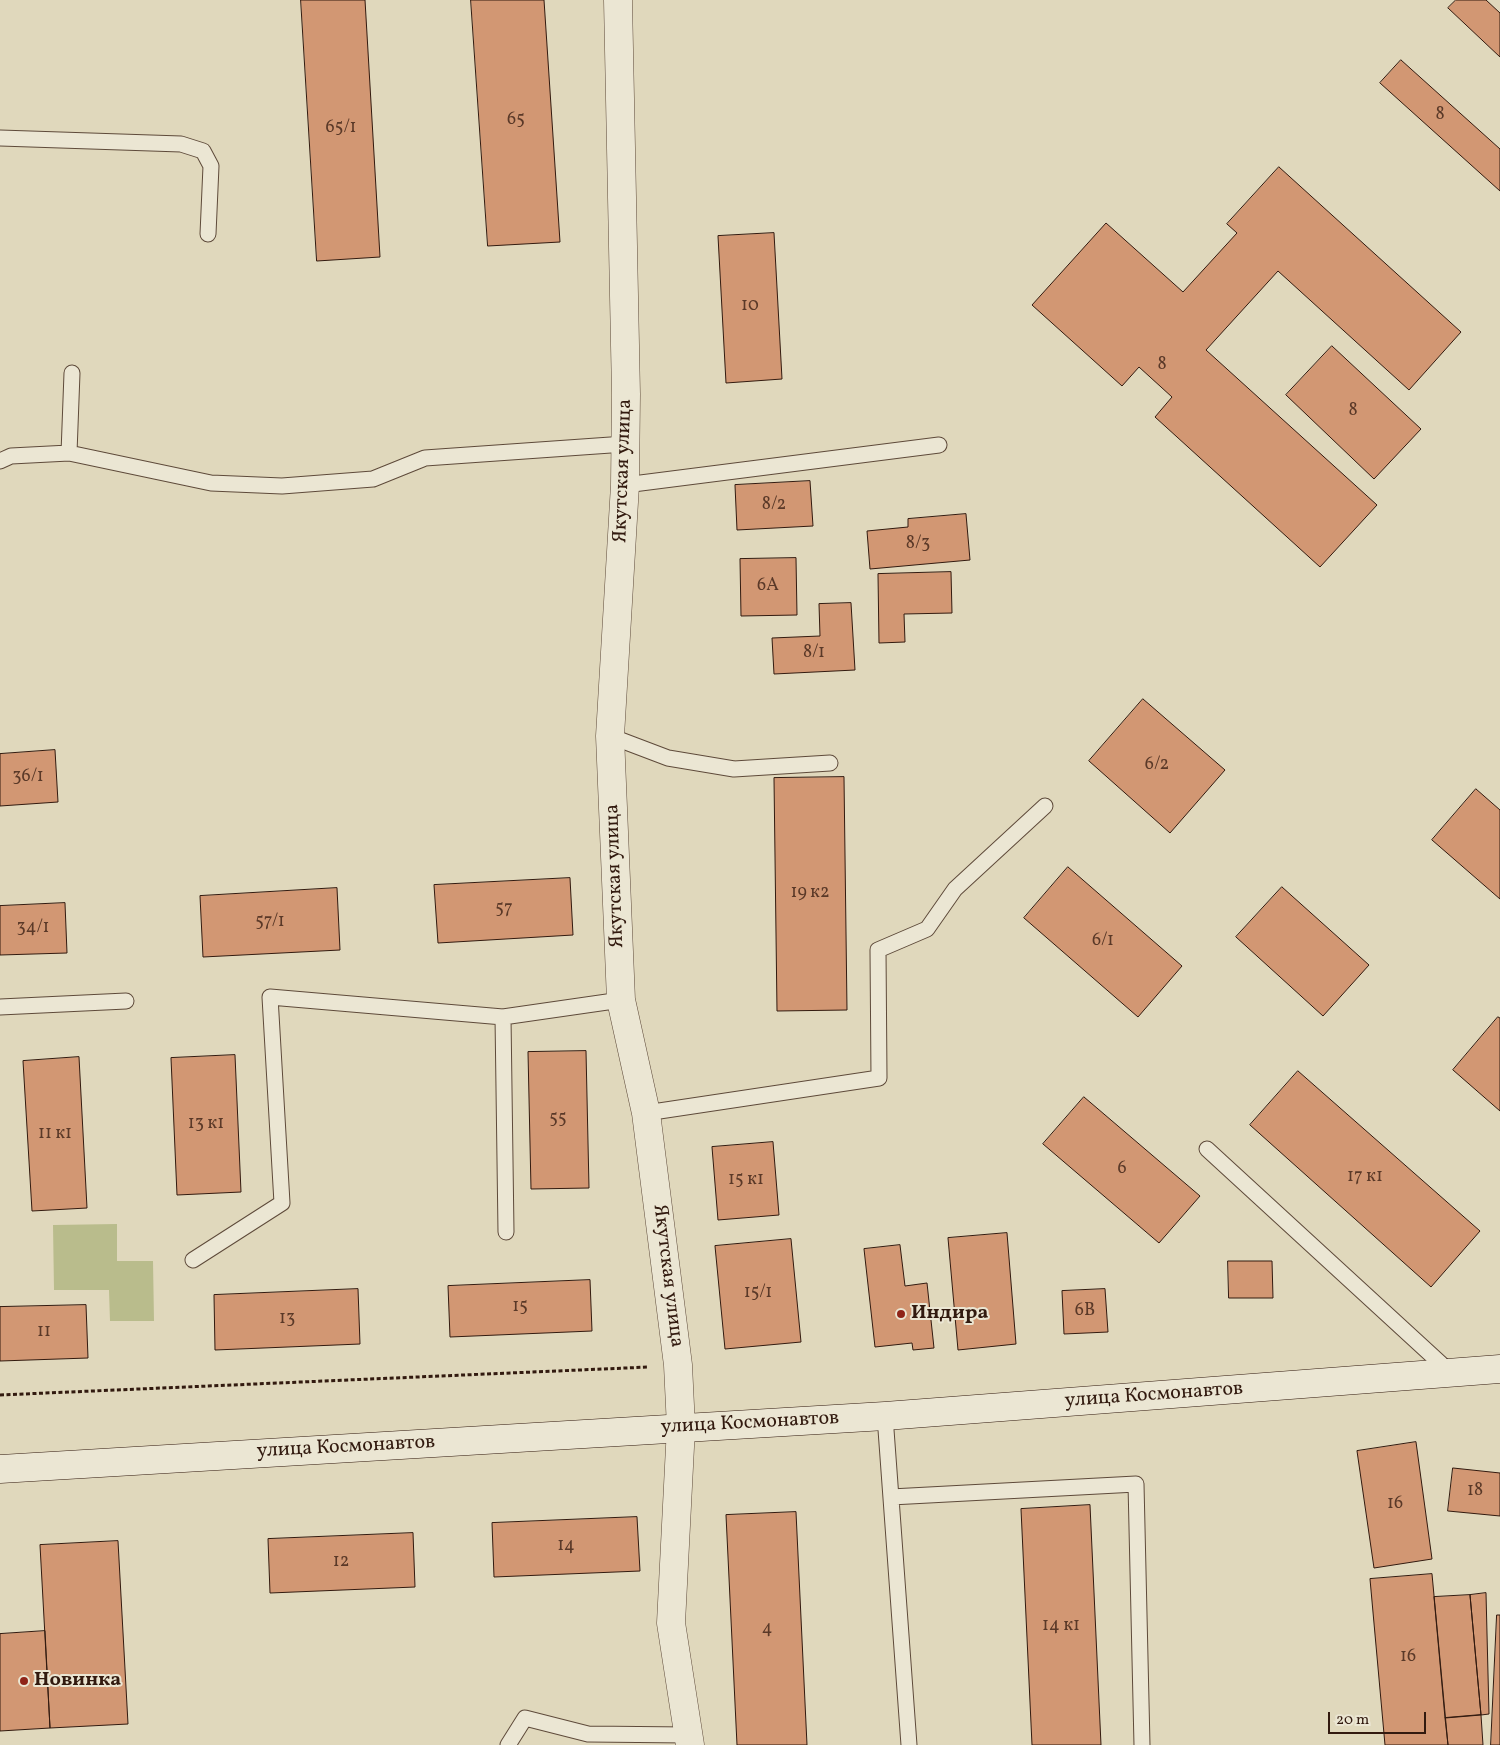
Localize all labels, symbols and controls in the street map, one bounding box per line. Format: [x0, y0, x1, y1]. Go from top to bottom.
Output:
house number: 8 [1435, 105, 1445, 127]
house number: 65 [507, 110, 525, 132]
house number: 65/1 [326, 118, 356, 140]
house number: 10 [741, 296, 759, 318]
house number: 8 [1157, 355, 1167, 377]
street label: Якутская улица [609, 399, 639, 543]
house number: 8 [1348, 401, 1358, 423]
house number: 8/2 [762, 495, 786, 517]
house number: 8/3 [906, 534, 930, 556]
house number: 6А [757, 576, 779, 598]
house number: 8/1 [803, 643, 825, 665]
house number: 6/2 [1145, 755, 1169, 777]
house number: 36/1 [12, 767, 44, 789]
street label: Якутская улица [601, 804, 631, 948]
house number: 19 к2 [790, 883, 830, 905]
house number: 57 [495, 899, 513, 921]
house number: 57/1 [255, 912, 285, 934]
house number: 34/1 [17, 918, 49, 940]
house number: 6/1 [1092, 931, 1114, 953]
house number: 55 [549, 1109, 567, 1131]
house number: 13 к1 [188, 1114, 224, 1136]
house number: 11 к1 [38, 1124, 72, 1146]
house number: 6 [1117, 1159, 1127, 1181]
house number: 17 к1 [1347, 1167, 1383, 1189]
house number: 15 к1 [728, 1170, 764, 1192]
street label: Якутская улица [646, 1203, 688, 1349]
house number: 15/1 [744, 1283, 772, 1305]
house number: 15 [512, 1297, 528, 1319]
house number: 6В [1075, 1301, 1095, 1323]
place label: Индира [911, 1302, 988, 1326]
marker: Индира [895, 1308, 907, 1320]
house number: 13 [279, 1309, 295, 1331]
house number: 11 [37, 1322, 51, 1344]
street label: улица Космонавтов [1064, 1378, 1244, 1414]
street label: улица Космонавтов [660, 1407, 840, 1441]
street label: улица Космонавтов [256, 1431, 436, 1465]
house number: 18 [1467, 1481, 1483, 1503]
house number: 16 [1387, 1494, 1403, 1516]
house number: 14 [557, 1536, 575, 1558]
house number: 12 [333, 1552, 349, 1574]
house number: 14 к1 [1042, 1616, 1080, 1638]
house number: 4 [762, 1619, 772, 1641]
house number: 16 [1400, 1647, 1416, 1669]
place label: Новинка [34, 1669, 121, 1693]
marker: Новинка [18, 1675, 30, 1687]
scale bar [1330, 1702, 1428, 1734]
text: 20 m [1336, 1710, 1369, 1731]

